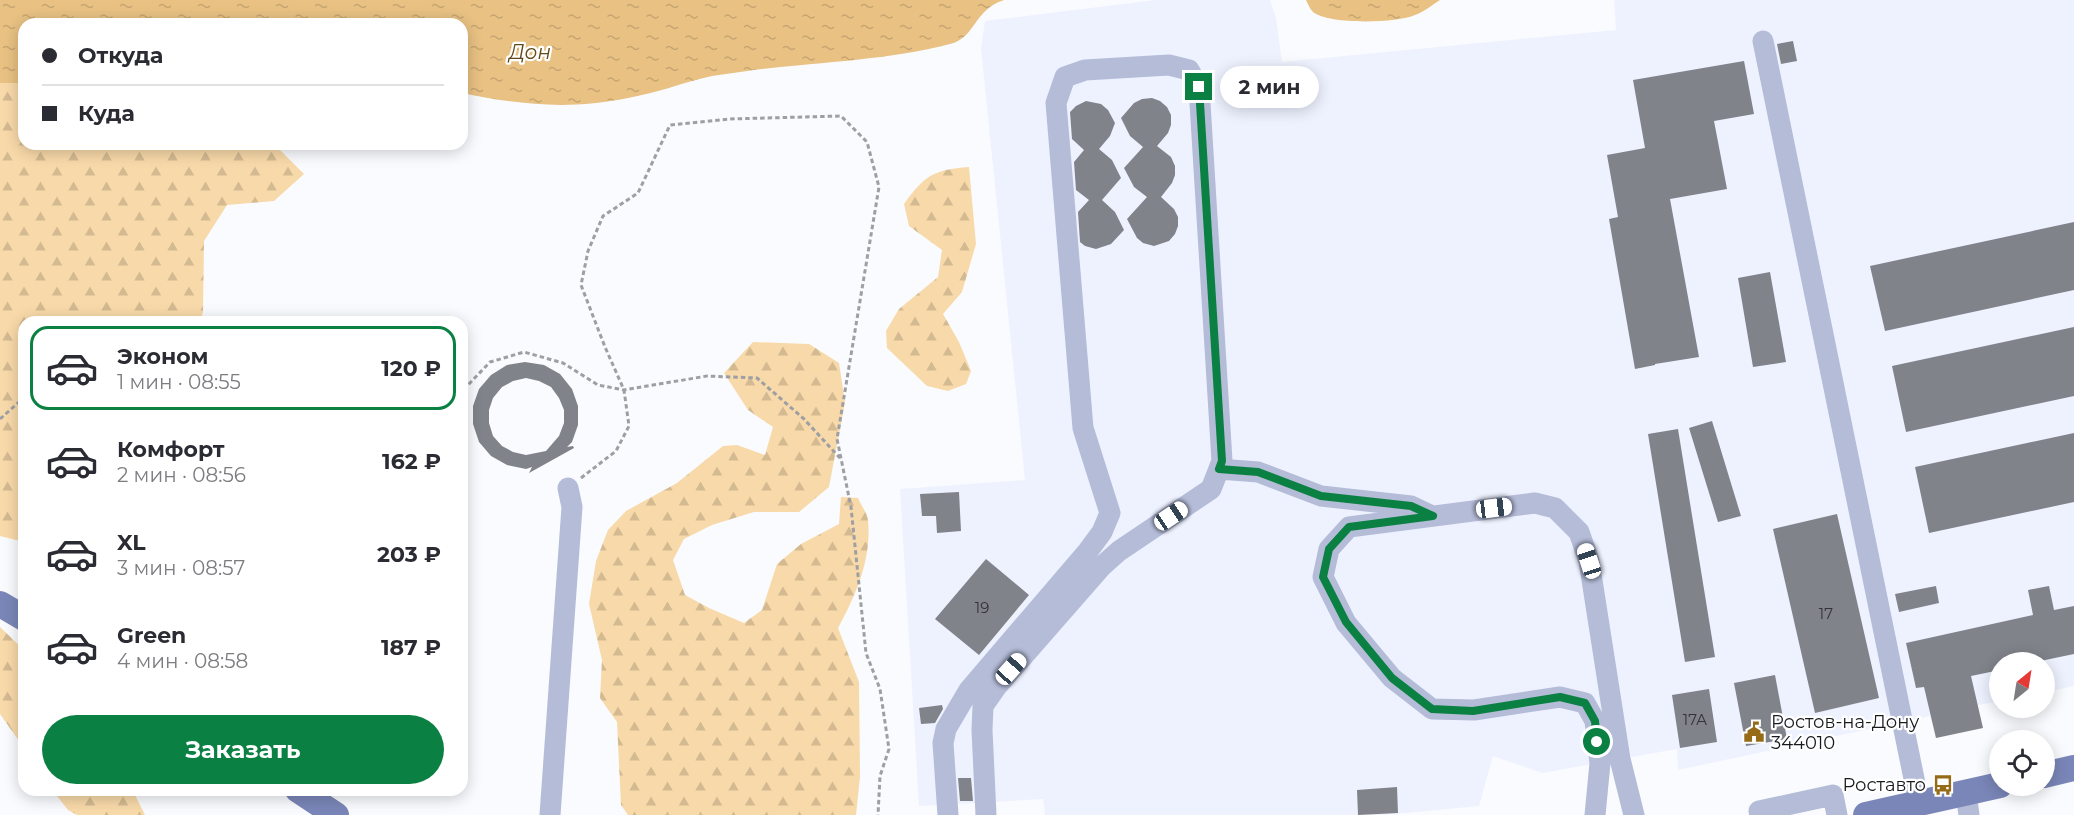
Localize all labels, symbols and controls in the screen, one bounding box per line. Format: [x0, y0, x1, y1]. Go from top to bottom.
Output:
water label: Дон [507, 40, 551, 64]
text: Откуда [78, 42, 163, 69]
callout: 2 мин [1220, 66, 1319, 108]
route end [1185, 73, 1212, 100]
text: 2 мин [1239, 75, 1300, 99]
text: Куда [78, 100, 135, 127]
icon: car [45, 341, 99, 395]
text: Эконом [117, 343, 208, 370]
text: 120 ₽ [381, 355, 441, 382]
text: 1 мин · 08:55 [117, 370, 241, 394]
icon: car [45, 434, 99, 488]
text: Комфорт [117, 436, 225, 463]
text: 162 ₽ [382, 448, 441, 475]
text: 2 мин · 08:56 [117, 463, 246, 487]
car [1475, 497, 1513, 519]
car [1151, 498, 1191, 534]
icon: car [45, 527, 99, 581]
text: XL [117, 529, 146, 556]
text: 203 ₽ [377, 541, 441, 568]
car [1575, 541, 1603, 581]
text: 3 мин · 08:57 [117, 556, 245, 580]
house number: 19 [975, 598, 989, 617]
house number: 17 [1819, 604, 1833, 623]
icon: car [45, 620, 99, 674]
text: Green [117, 622, 186, 649]
text: 187 ₽ [381, 634, 441, 661]
text: 4 мин · 08:58 [117, 649, 248, 673]
car [992, 650, 1030, 688]
north arrow [1989, 652, 2055, 718]
map controls [1989, 652, 2055, 796]
house number: 17А [1683, 710, 1707, 729]
place label: Ростов-на-Дону 344010 [1771, 711, 1919, 754]
button: Заказать [42, 715, 444, 784]
public building icon: Ростов-на-Дону 344010 [1742, 720, 1766, 744]
route start [1583, 728, 1610, 755]
button: locate [1989, 730, 2055, 796]
bus stop icon: Роставто [1931, 773, 1955, 797]
place label: Роставто [1843, 774, 1926, 796]

